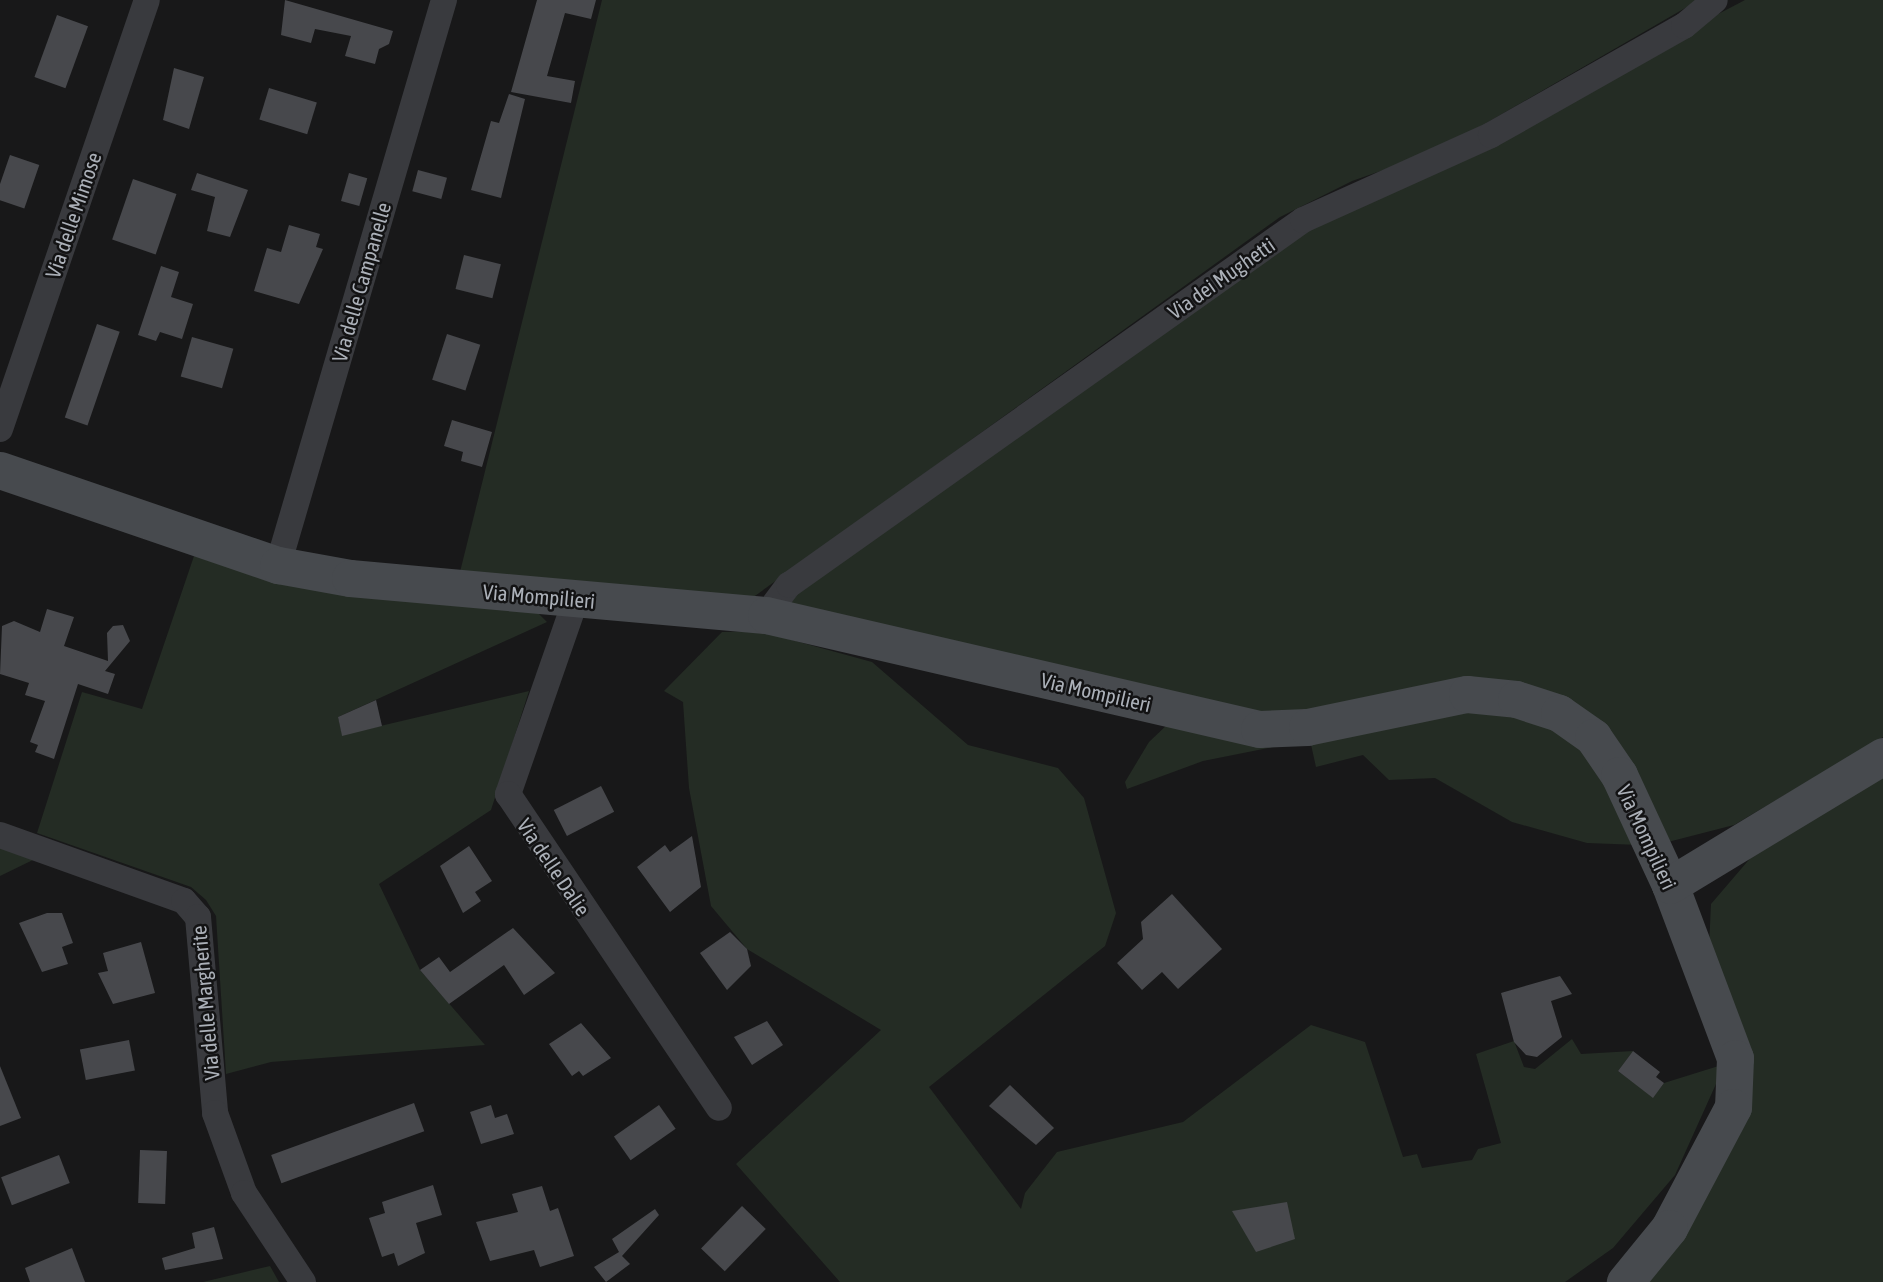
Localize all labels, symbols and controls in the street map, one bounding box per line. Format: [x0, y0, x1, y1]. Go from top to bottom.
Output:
street label: Via delle Mimose [40, 149, 106, 281]
street label: Via delle Campanelle [326, 199, 396, 365]
street label: Via dei Mughetti [1163, 232, 1279, 324]
street label: Via Mompilieri [482, 579, 596, 613]
street label: Via Mompilieri [1038, 667, 1154, 717]
street label: Via Mompilieri [1612, 781, 1682, 893]
street label: Via delle Dalie [512, 814, 596, 920]
street label: Via delle Margherite [186, 925, 224, 1081]

